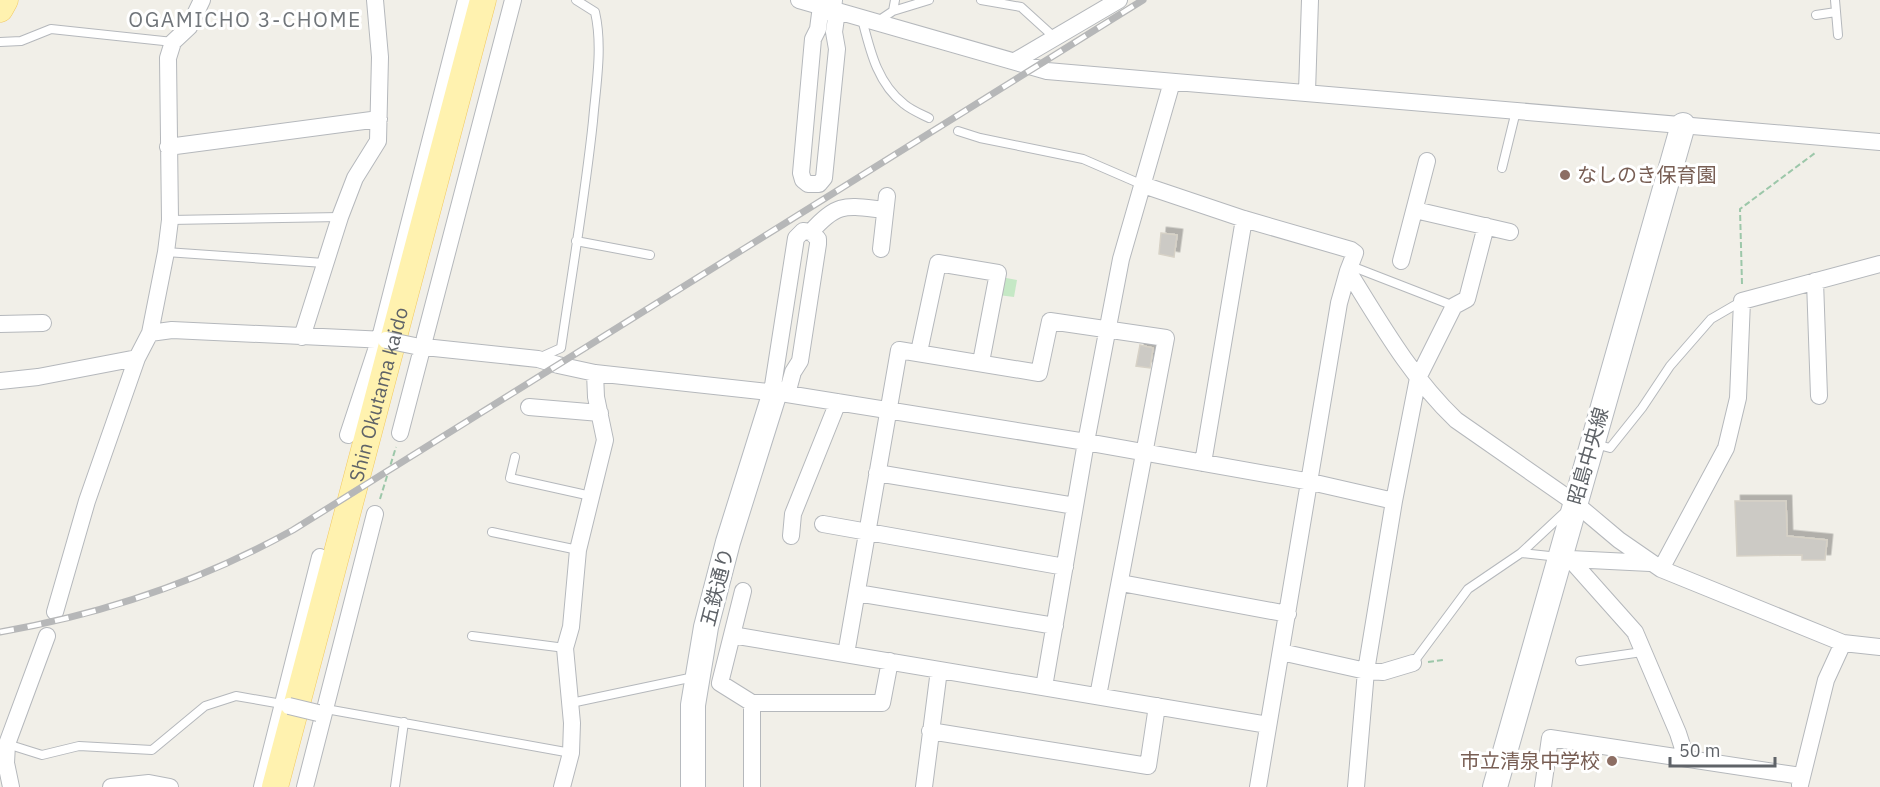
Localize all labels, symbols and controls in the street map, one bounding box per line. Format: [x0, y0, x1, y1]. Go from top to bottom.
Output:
district label: OGAMICHO 3-CHOME [128, 5, 362, 33]
place label: なしのき保育園 [1577, 161, 1716, 188]
marker: なしのき保育園 [1558, 168, 1572, 182]
street label: Shin Okutama kaido [342, 304, 414, 485]
street label: 昭島中央線 [1561, 404, 1614, 508]
street label: 五鉄通り [694, 545, 739, 629]
scale bar [1670, 730, 1775, 768]
text: 50 m [1679, 739, 1721, 762]
place label: 市立清泉中学校 [1460, 747, 1600, 774]
marker: 市立清泉中学校 [1605, 754, 1619, 768]

